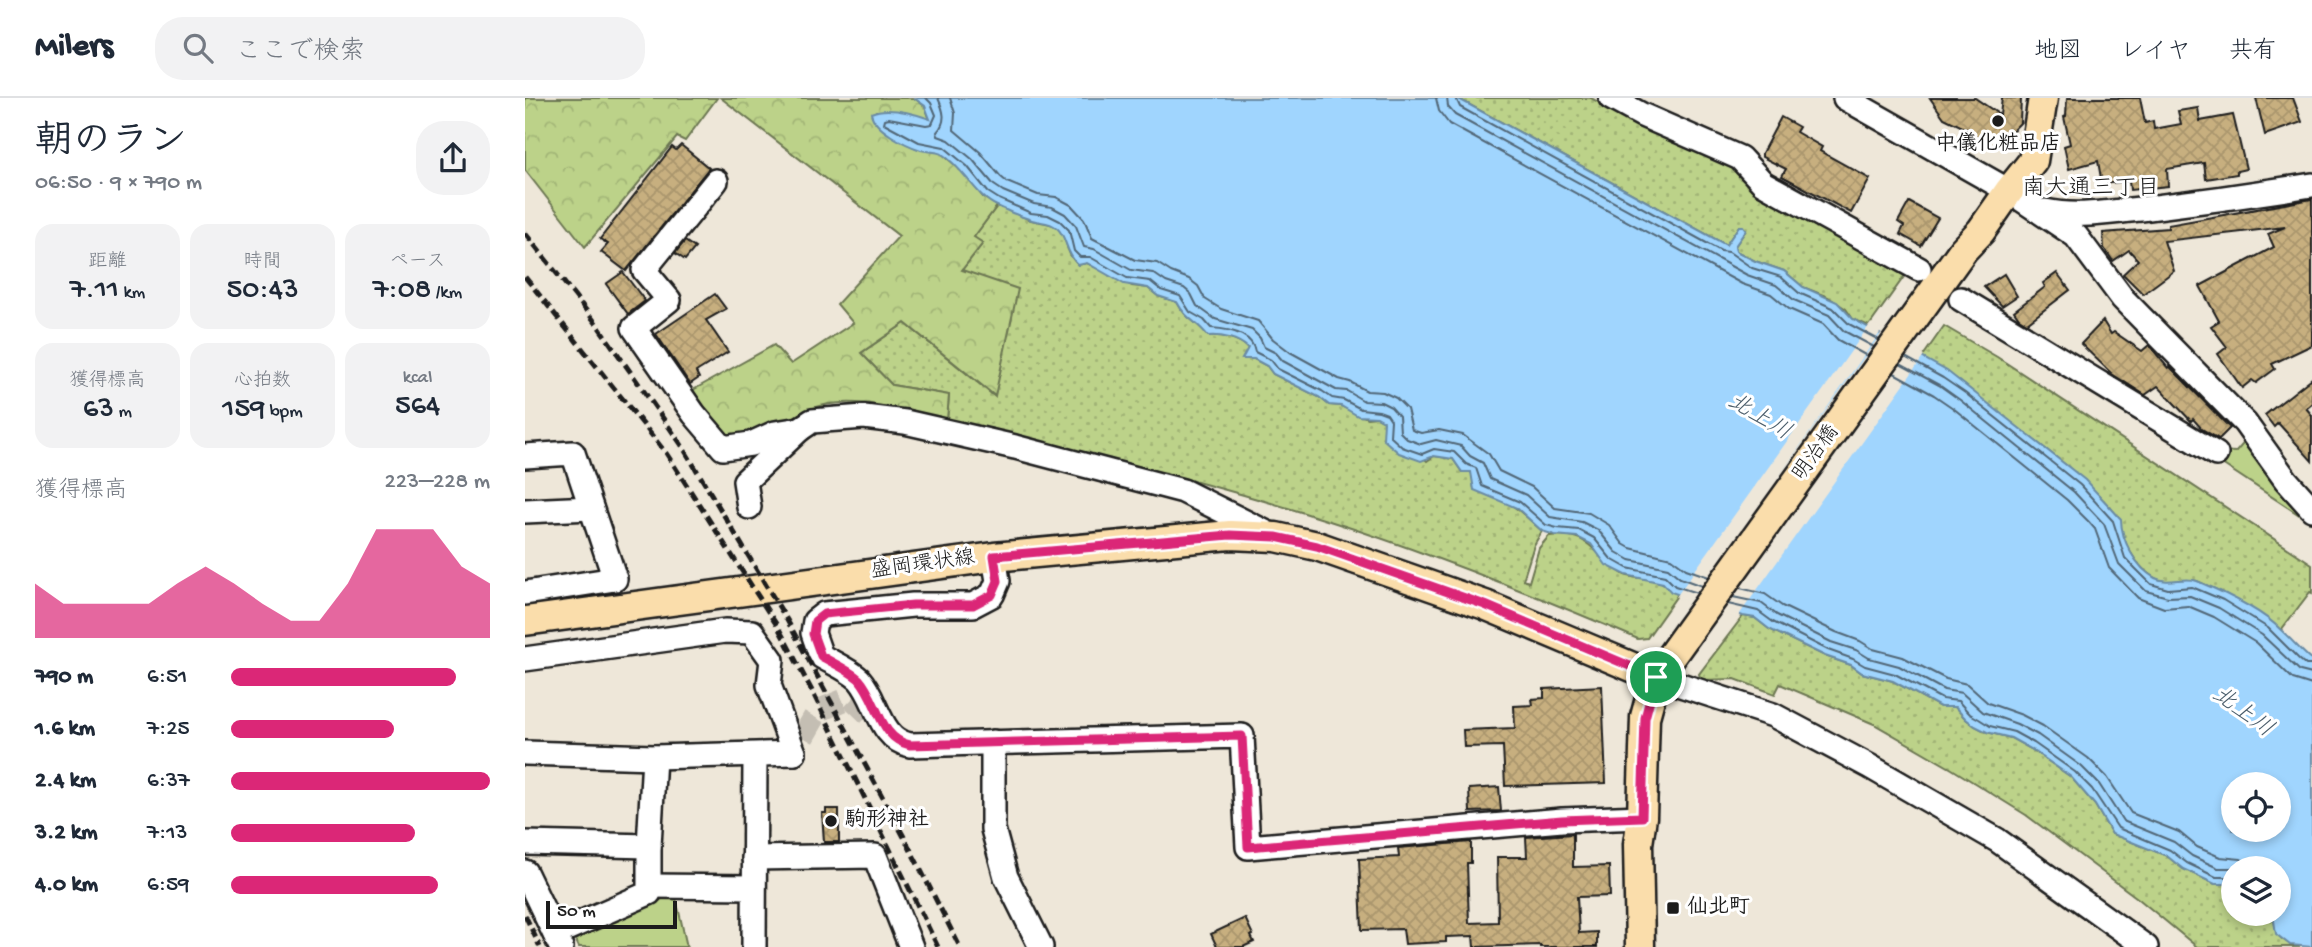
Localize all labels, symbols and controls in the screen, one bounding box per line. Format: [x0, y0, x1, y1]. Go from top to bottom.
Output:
search box [155, 17, 645, 80]
text: Milers [35, 29, 113, 67]
icon: search [179, 29, 217, 67]
text: ここで検索 [235, 38, 365, 69]
text: 地図 [2034, 38, 2082, 67]
text: レイヤ [2120, 38, 2191, 67]
text: 共有 [2229, 38, 2277, 67]
marker: 中儀化粧品店 [1990, 113, 2006, 129]
button: share [416, 121, 490, 195]
text: 朝のラン [35, 122, 187, 166]
place label: 中儀化粧品店 [1935, 131, 2061, 158]
text: 06:50 · 9 × 790 m [35, 170, 202, 197]
district label: 南大通三丁目 [2022, 175, 2160, 203]
text: 距離 [88, 251, 127, 274]
text: 時間 [243, 251, 282, 274]
text: ペース [390, 251, 445, 274]
text: 7.11 [70, 274, 119, 309]
text: 50:43 [227, 274, 299, 309]
text: 7:08 [373, 274, 431, 309]
text: km [119, 282, 145, 305]
text: /km [431, 282, 462, 305]
text: kcal [403, 367, 432, 390]
text: 獲得標高 [69, 370, 146, 393]
text: 心拍数 [234, 370, 291, 393]
water label: 北上川 [1722, 389, 1796, 447]
text: 564 [395, 390, 440, 425]
text: 63 [83, 393, 114, 428]
text: 159 [222, 393, 265, 428]
text: m [114, 401, 132, 424]
text: bpm [265, 401, 303, 424]
street label: 明治橋 [1788, 421, 1846, 487]
text: 223–228 m [384, 469, 490, 496]
text: 獲得標高 [35, 478, 127, 505]
street label: 盛岡環状線 [869, 544, 977, 586]
pin [1626, 647, 1686, 707]
icon: arrive [1637, 658, 1675, 696]
text: 790 m [35, 664, 93, 691]
text: 6:51 [147, 664, 187, 691]
water label: 北上川 [2206, 682, 2278, 744]
text: 1.6 km [35, 716, 95, 743]
text: 7:25 [147, 716, 190, 743]
text: 2.4 km [35, 768, 96, 795]
text: 6:37 [147, 768, 190, 795]
map controls [2221, 772, 2291, 926]
button: locate [2221, 772, 2291, 842]
place label: 駒形神社 [845, 808, 929, 834]
marker: 駒形神社 [823, 813, 839, 829]
text: 3.2 km [35, 820, 97, 847]
text: 7:13 [147, 820, 187, 847]
button: layers [2221, 856, 2291, 926]
text: 4.0 km [35, 872, 98, 899]
text: 6:59 [147, 872, 190, 899]
place label: 仙北町 [1687, 895, 1750, 921]
scale bar [546, 898, 677, 930]
marker: 仙北町 [1665, 900, 1681, 916]
text: 50 m [557, 901, 596, 924]

